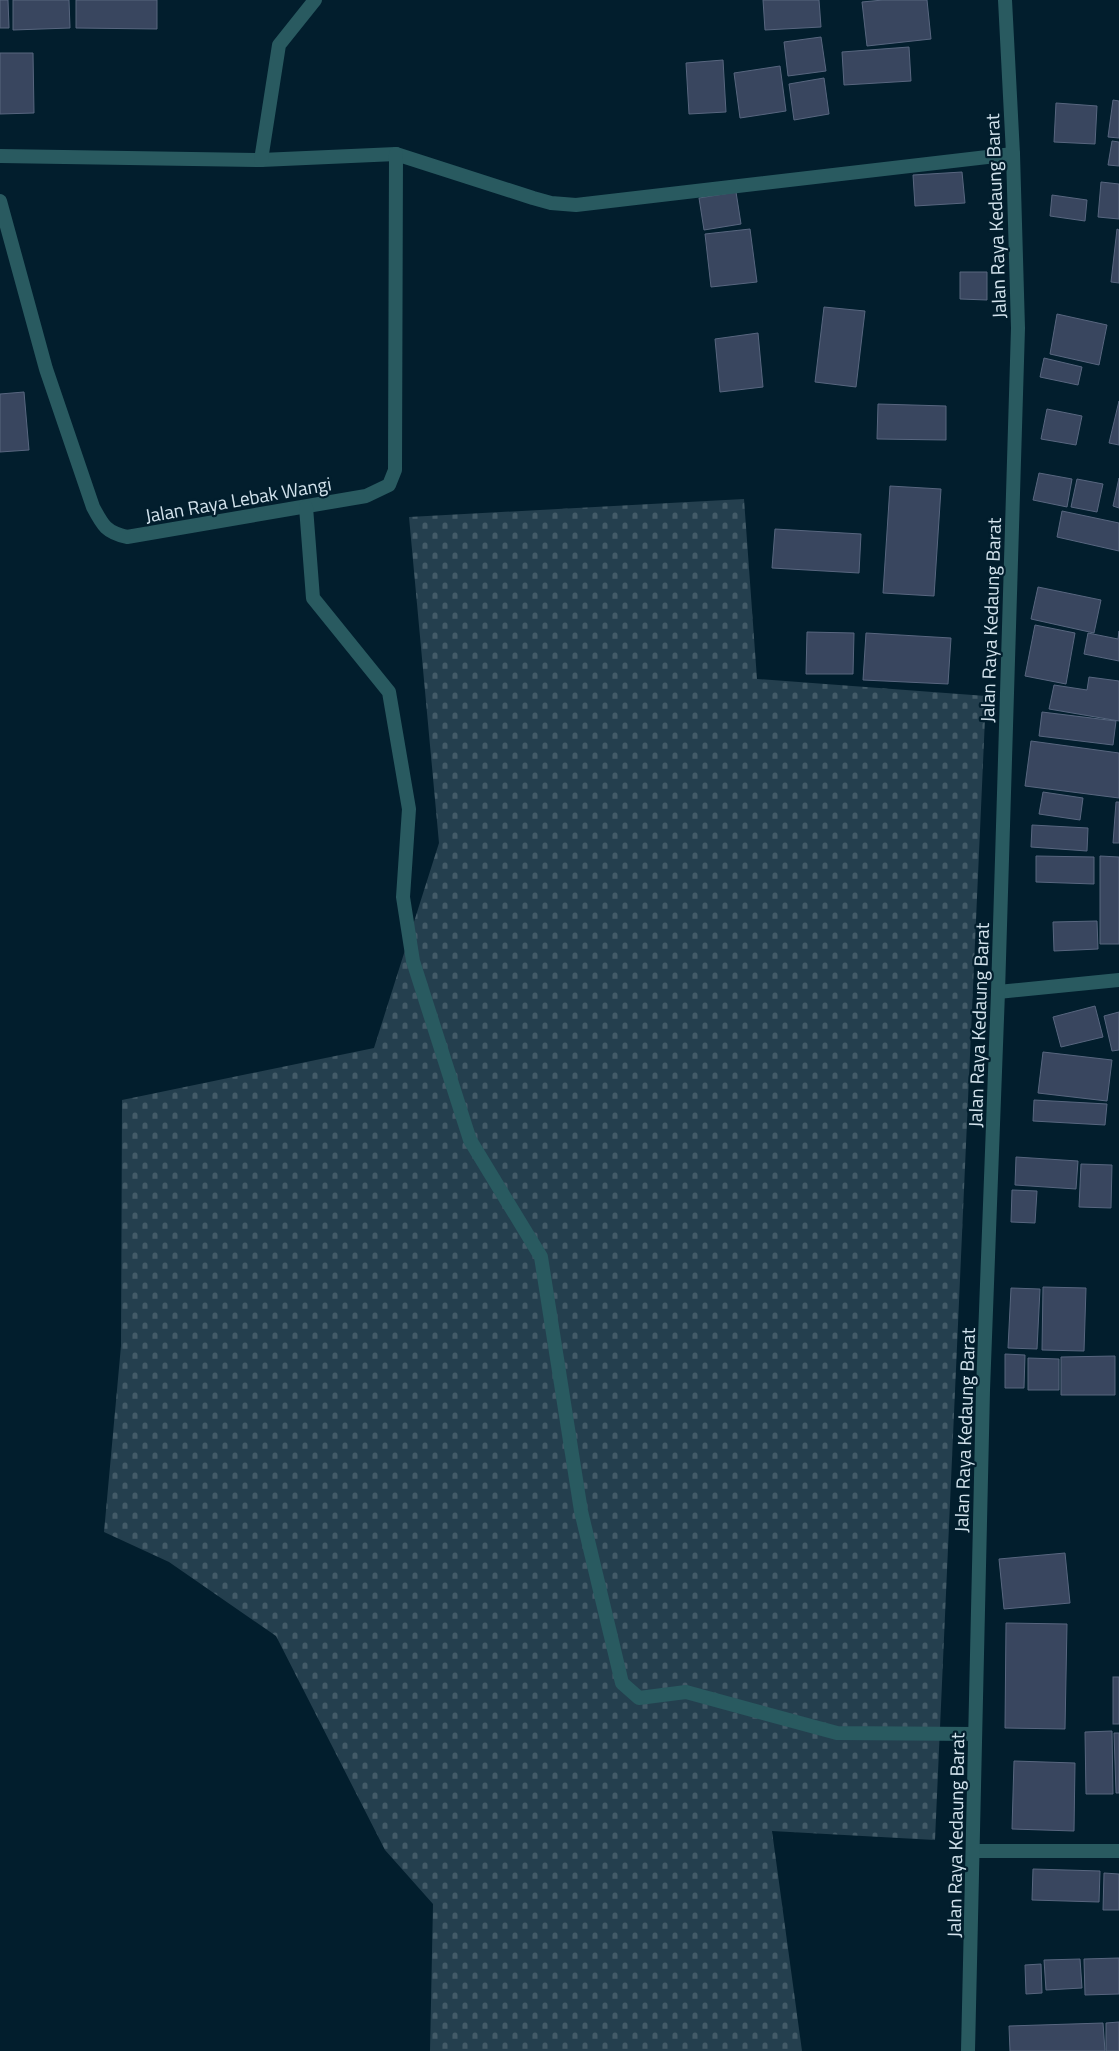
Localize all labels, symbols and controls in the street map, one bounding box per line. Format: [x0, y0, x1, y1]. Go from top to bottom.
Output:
street label: Jalan Raya Kedaung Barat [977, 113, 1013, 319]
street label: Jalan Raya Lebak Wangi [143, 468, 333, 530]
street label: Jalan Raya Kedaung Barat [972, 517, 1008, 723]
street label: Jalan Raya Kedaung Barat [960, 922, 996, 1128]
street label: Jalan Raya Kedaung Barat [946, 1327, 982, 1533]
street label: Jalan Raya Kedaung Barat [939, 1732, 971, 1938]

